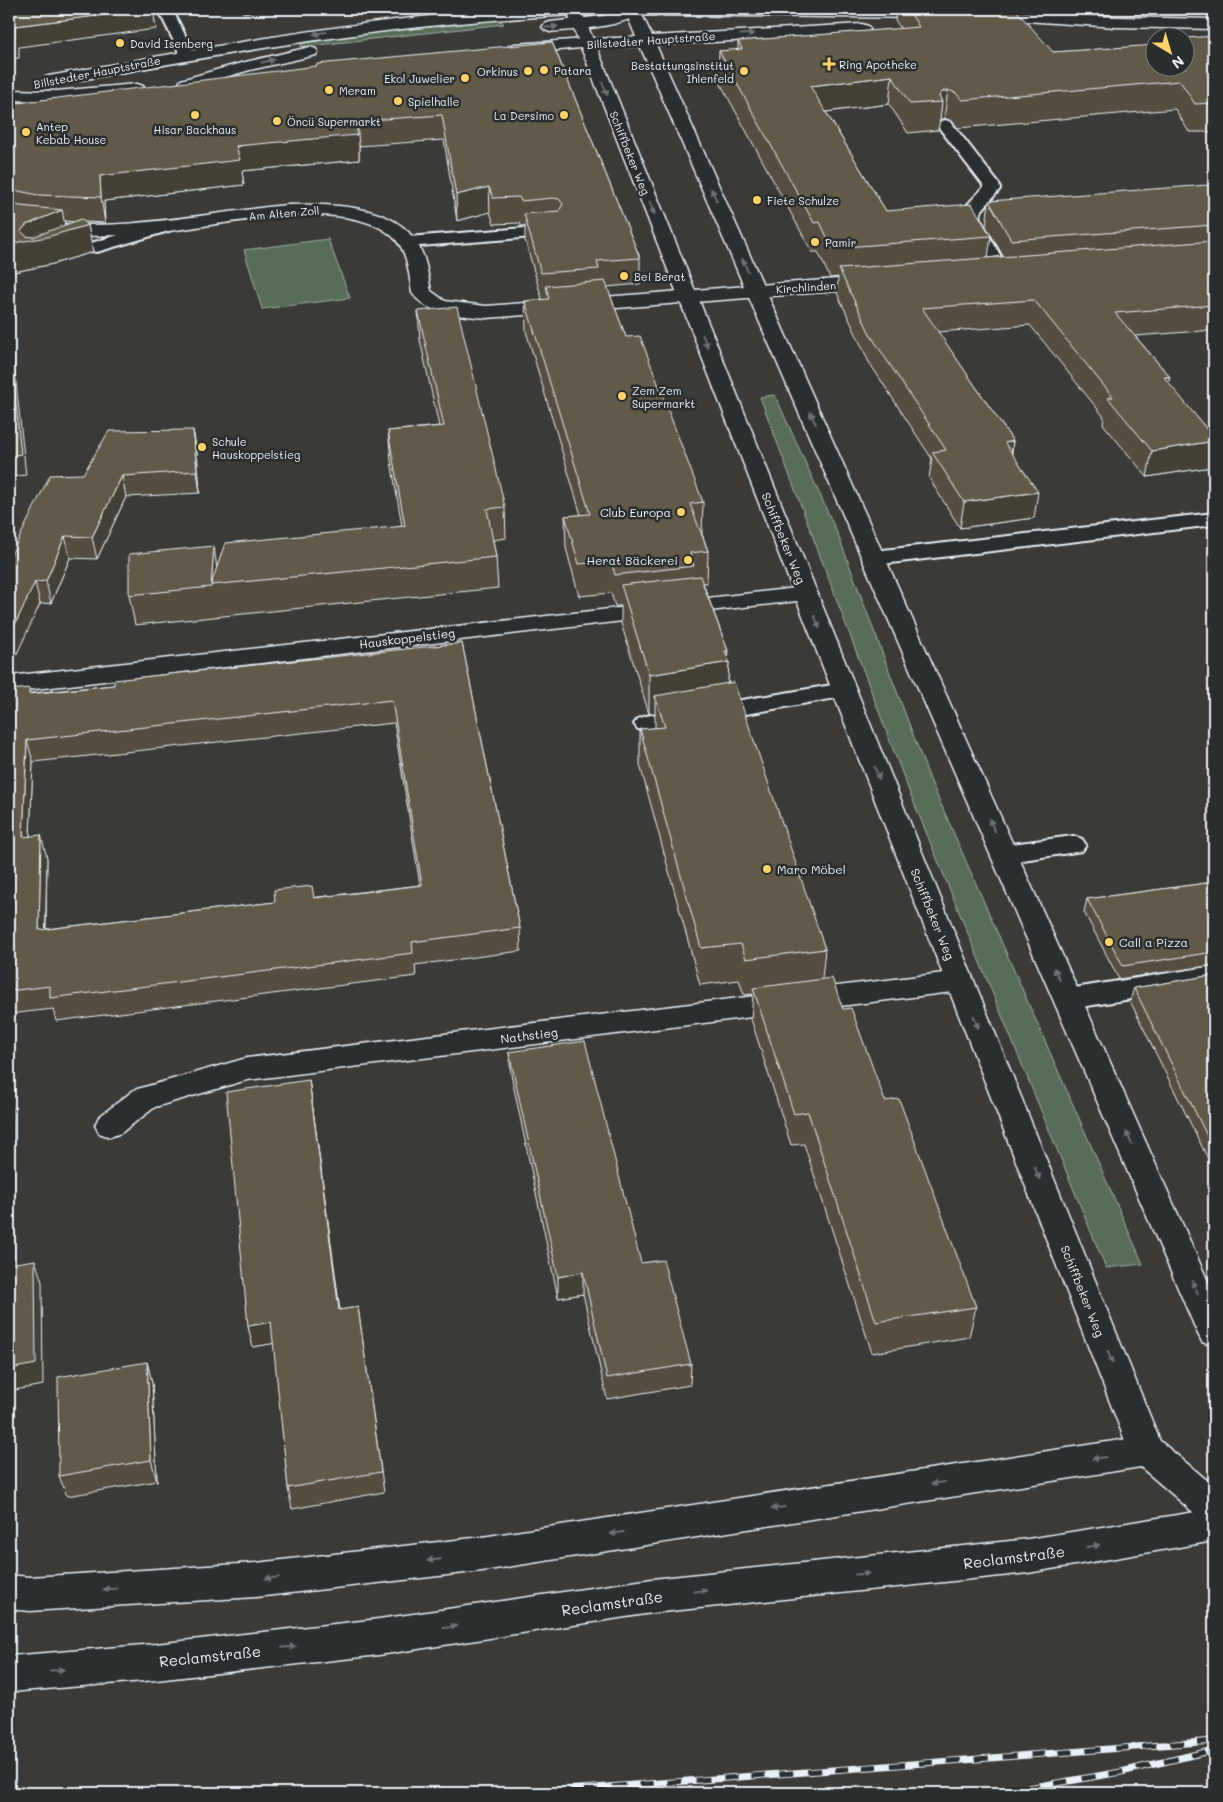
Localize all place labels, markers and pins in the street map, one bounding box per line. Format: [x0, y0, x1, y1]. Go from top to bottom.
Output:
place label: David Isenberg [130, 36, 213, 51]
marker: David Isenberg [114, 37, 126, 49]
place label: Ring Apotheke [839, 57, 917, 72]
place label: Bestattungsinstitut Ihlenfeld [631, 58, 734, 86]
marker: Ring Apotheke [823, 58, 835, 70]
place label: Patara [554, 63, 592, 78]
place label: Orkinus [477, 64, 518, 79]
marker: Patara [538, 64, 550, 76]
marker: Orkinus [522, 65, 534, 77]
marker: Bestattungsinstitut Ihlenfeld [738, 65, 750, 77]
place label: Ekol Juwelier [384, 71, 455, 86]
marker: Ekol Juwelier [459, 72, 471, 84]
place label: Meram [339, 83, 376, 98]
marker: Meram [323, 84, 335, 96]
place label: Spielhalle [408, 94, 459, 109]
marker: Spielhalle [392, 95, 404, 107]
place label: La Dersimo [494, 108, 554, 123]
marker: Hisar Backhaus [189, 109, 201, 121]
marker: La Dersimo [558, 109, 570, 121]
place label: Öncü Supermarkt [287, 114, 381, 129]
marker: Öncü Supermarkt [271, 115, 283, 127]
place label: Antep Kebab House [36, 119, 107, 147]
place label: Hisar Backhaus [154, 122, 236, 137]
marker: Antep Kebab House [20, 126, 32, 138]
place label: Fiete Schulze [767, 193, 839, 208]
marker: Fiete Schulze [751, 194, 763, 206]
place label: Pamir [825, 235, 856, 250]
marker: Pamir [809, 236, 821, 248]
place label: Bei Berat [634, 269, 686, 284]
marker: Bei Berat [618, 270, 630, 282]
place label: Zem Zem Supermarkt [632, 383, 695, 411]
marker: Zem Zem Supermarkt [616, 390, 628, 402]
place label: Schule Hauskoppelstieg [212, 434, 300, 462]
marker: Schule Hauskoppelstieg [196, 441, 208, 453]
place label: Club Europa [600, 504, 671, 520]
marker: Club Europa [675, 506, 687, 518]
place label: Herat Bäckerei [586, 552, 678, 568]
marker: Herat Bäckerei [682, 554, 694, 566]
place label: Maro Möbel [777, 861, 846, 877]
marker: Maro Möbel [761, 863, 773, 875]
place label: Call a Pizza [1119, 934, 1188, 950]
marker: Call a Pizza [1103, 936, 1115, 948]

